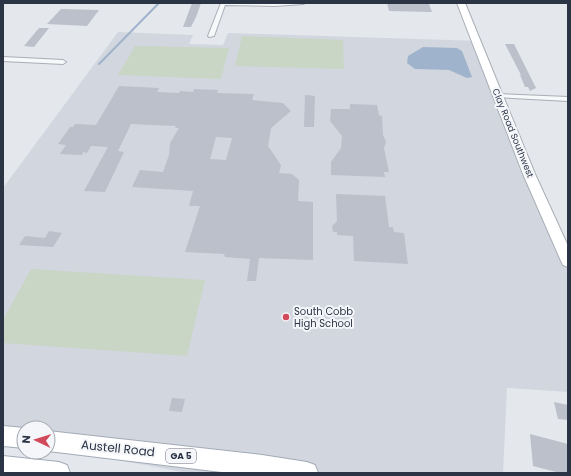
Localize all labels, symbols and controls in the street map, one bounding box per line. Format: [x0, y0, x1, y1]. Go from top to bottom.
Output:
street label: Clay Road Southwest [490, 87, 536, 179]
place label: South Cobb High School [294, 304, 353, 331]
marker: South Cobb High School [281, 312, 291, 322]
north arrow [16, 420, 56, 460]
text: N [18, 435, 34, 444]
street label: Austell Road [80, 436, 156, 460]
road number: GA 5 [166, 449, 196, 463]

